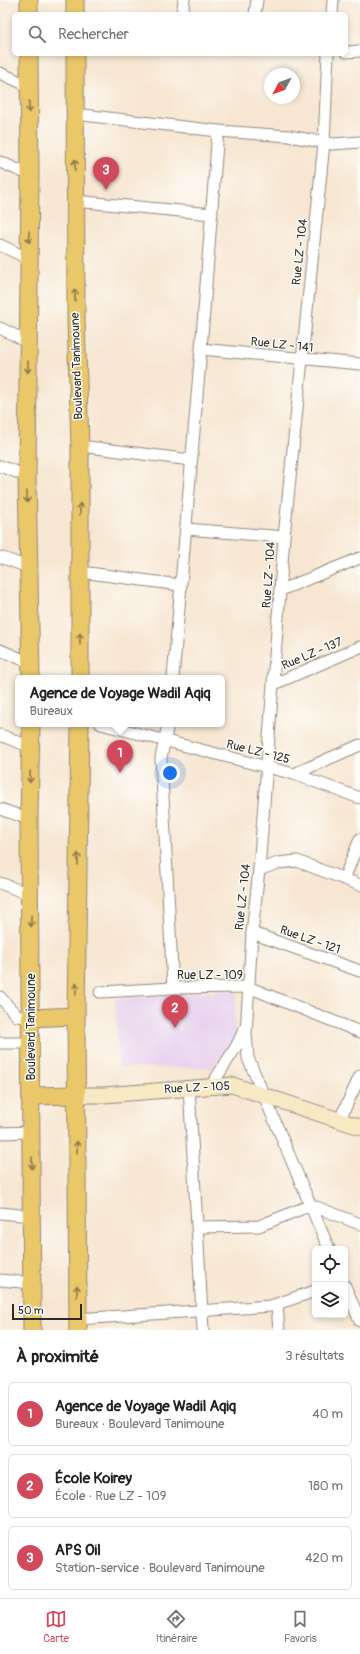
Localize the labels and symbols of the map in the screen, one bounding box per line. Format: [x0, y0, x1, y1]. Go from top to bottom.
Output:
north arrow [264, 68, 300, 104]
one-way arrow [25, 100, 33, 113]
pin: 3 [93, 157, 119, 190]
one-way arrow [71, 159, 79, 172]
street label: Rue LZ - 104 [289, 218, 311, 286]
one-way arrow [25, 230, 33, 243]
one-way arrow [71, 289, 79, 302]
street label: Boulevard Tanimoune [68, 312, 86, 420]
street label: Rue LZ - 141 [250, 334, 314, 356]
one-way arrow [24, 360, 32, 373]
one-way arrow [23, 490, 31, 503]
one-way arrow [76, 503, 84, 516]
street label: Rue LZ - 104 [259, 541, 279, 609]
one-way arrow [76, 633, 84, 646]
street label: Rue LZ - 137 [279, 634, 345, 674]
street label: Rue LZ - 125 [225, 737, 291, 767]
pin: 1 [107, 740, 133, 773]
your location [160, 763, 180, 783]
one-way arrow [26, 770, 34, 783]
one-way arrow [74, 853, 82, 866]
street label: Rue LZ - 104 [232, 863, 254, 931]
one-way arrow [27, 914, 35, 927]
street label: Rue LZ - 121 [278, 923, 342, 957]
street label: Rue LZ - 109 [177, 968, 243, 983]
street label: Boulevard Tanimoune [24, 973, 39, 1081]
one-way arrow [72, 983, 80, 996]
pin: 2 [162, 995, 188, 1028]
street label: Rue LZ - 105 [164, 1079, 230, 1097]
one-way arrow [73, 1141, 81, 1154]
one-way arrow [28, 1156, 35, 1169]
one-way arrow [73, 1285, 81, 1298]
scale bar [12, 1302, 82, 1321]

